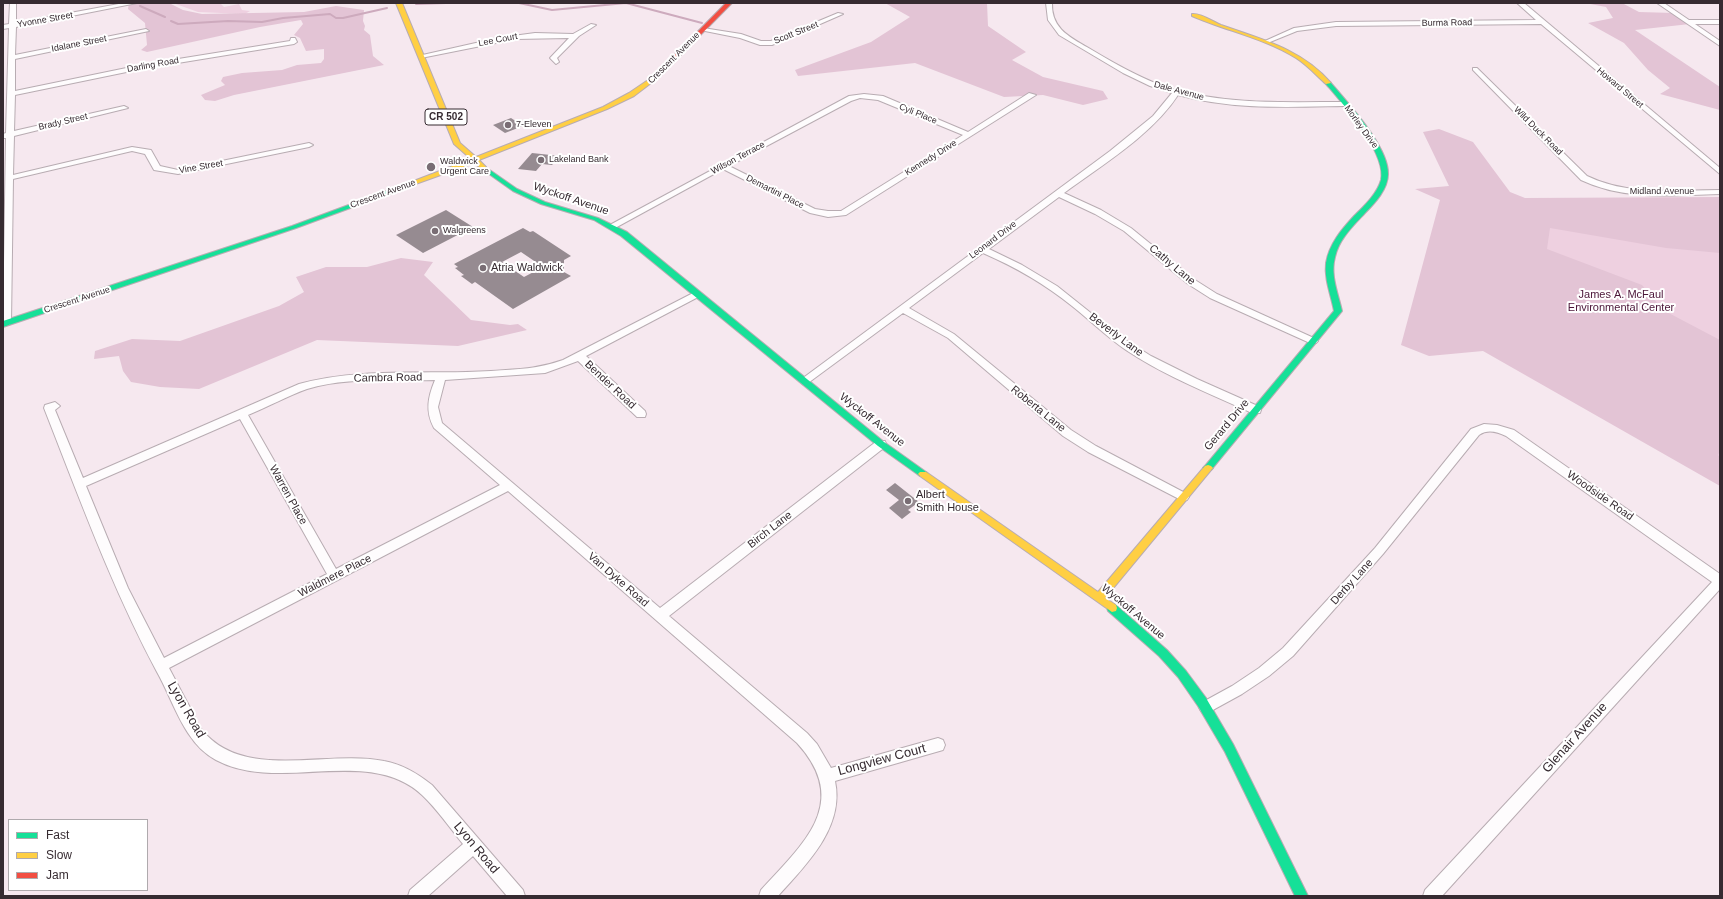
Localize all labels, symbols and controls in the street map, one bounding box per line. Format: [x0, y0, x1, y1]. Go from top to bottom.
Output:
street label: Yvonne Street [16, 10, 74, 30]
street label: Burma Road [1422, 17, 1472, 29]
street label: Scott Street [772, 19, 820, 47]
street label: Crescent Avenue [646, 30, 702, 86]
street label: Lee Court [478, 31, 518, 49]
street label: Idalane Street [50, 33, 108, 55]
street label: Darling Road [126, 55, 180, 75]
street label: Howard Street [1594, 65, 1646, 111]
street label: Dale Avenue [1153, 79, 1205, 103]
street label: Cyli Place [897, 101, 939, 127]
street label: Morley Drive [1342, 103, 1380, 151]
street label: Wild Duck Road [1511, 104, 1565, 158]
road number: CR 502 [425, 109, 467, 125]
street label: Brady Street [37, 111, 89, 133]
marker: 7-Eleven [503, 120, 513, 130]
place label: 7-Eleven [516, 120, 552, 130]
street label: Kennedy Drive [903, 138, 959, 178]
street label: Wilson Terrace [709, 139, 767, 177]
marker: Lakeland Bank [536, 155, 546, 165]
place label: Lakeland Bank [549, 155, 609, 165]
place label: Waldwick Urgent Care [440, 157, 489, 178]
street label: Vine Street [178, 158, 224, 176]
marker: Waldwick Urgent Care [425, 161, 437, 173]
street label: Demartini Place [744, 173, 806, 211]
street label: Crescent Avenue [349, 177, 417, 211]
street label: Wyckoff Avenue [532, 180, 610, 218]
street label: Midland Avenue [1630, 187, 1694, 197]
street label: Leonard Drive [967, 219, 1019, 261]
marker: Walgreens [430, 226, 440, 236]
place label: Walgreens [443, 226, 486, 236]
street label: Cathy Lane [1146, 242, 1198, 288]
place label: Atria Waldwick [491, 261, 563, 275]
marker: Atria Waldwick [478, 263, 488, 273]
street label: Crescent Avenue [43, 284, 111, 316]
park label: James A. McFaul Environmental Center [1568, 288, 1674, 314]
street label: Beverly Lane [1086, 310, 1146, 360]
street label: Bender Road [582, 358, 638, 412]
street label: Cambra Road [354, 371, 422, 385]
street label: Roberta Lane [1008, 383, 1068, 435]
street label: Wyckoff Avenue [837, 390, 907, 450]
street label: Gerard Drive [1202, 397, 1252, 453]
street label: Warren Place [266, 463, 310, 527]
street label: Woodside Road [1564, 468, 1636, 524]
place label: Albert Smith House [916, 488, 979, 514]
marker: Albert Smith House [903, 496, 913, 506]
street label: Birch Lane [745, 509, 795, 551]
street label: Van Dyke Road [585, 550, 651, 610]
street label: Waldmere Place [296, 552, 374, 600]
street label: Derby Lane [1328, 556, 1376, 608]
street label: Wyckoff Avenue [1099, 582, 1167, 642]
street label: Lyon Road [164, 679, 208, 741]
street label: Glenair Avenue [1539, 700, 1611, 776]
street label: Longview Court [836, 741, 928, 779]
legend [8, 819, 148, 891]
street label: Lyon Road [450, 819, 502, 877]
text: Fast [46, 828, 69, 842]
text: Slow [46, 848, 72, 862]
text: Jam [46, 868, 69, 882]

